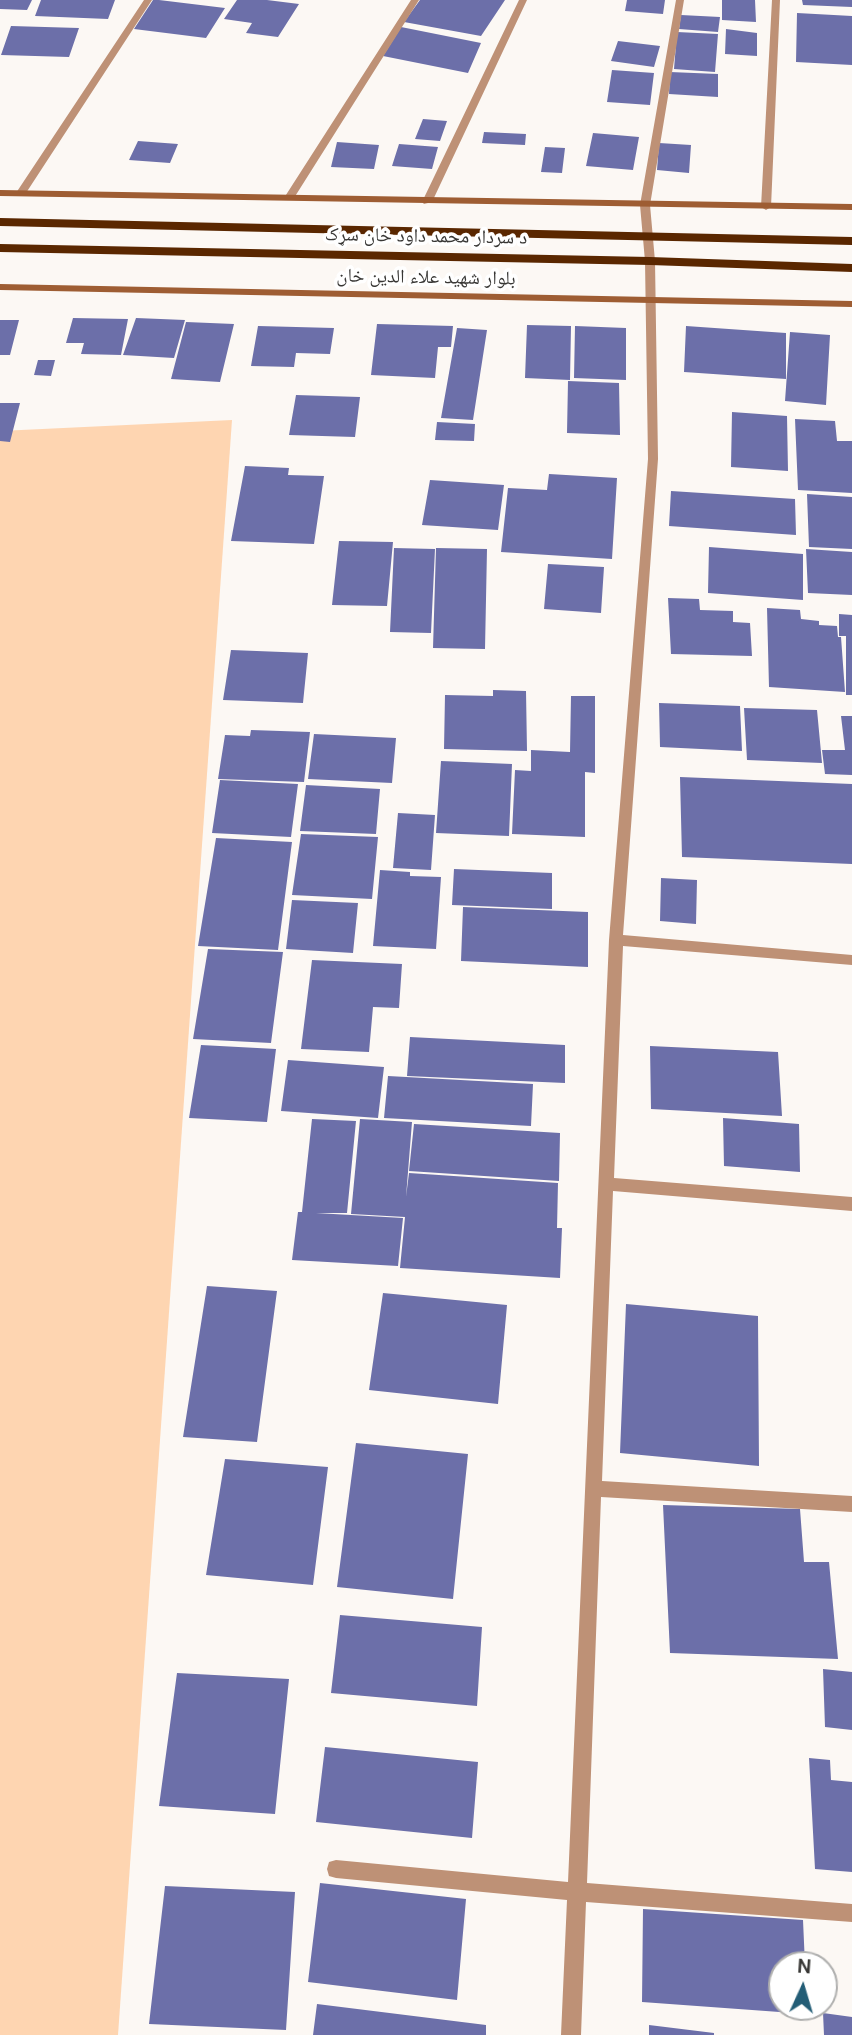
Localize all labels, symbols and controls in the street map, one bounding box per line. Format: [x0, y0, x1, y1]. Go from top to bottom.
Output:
street label: د سردار محمد داود خان سړک [325, 224, 527, 250]
street label: بلوار شهید علاء الدین خان [336, 265, 516, 291]
north arrow [768, 1951, 838, 2021]
text: N [797, 1954, 812, 1979]

